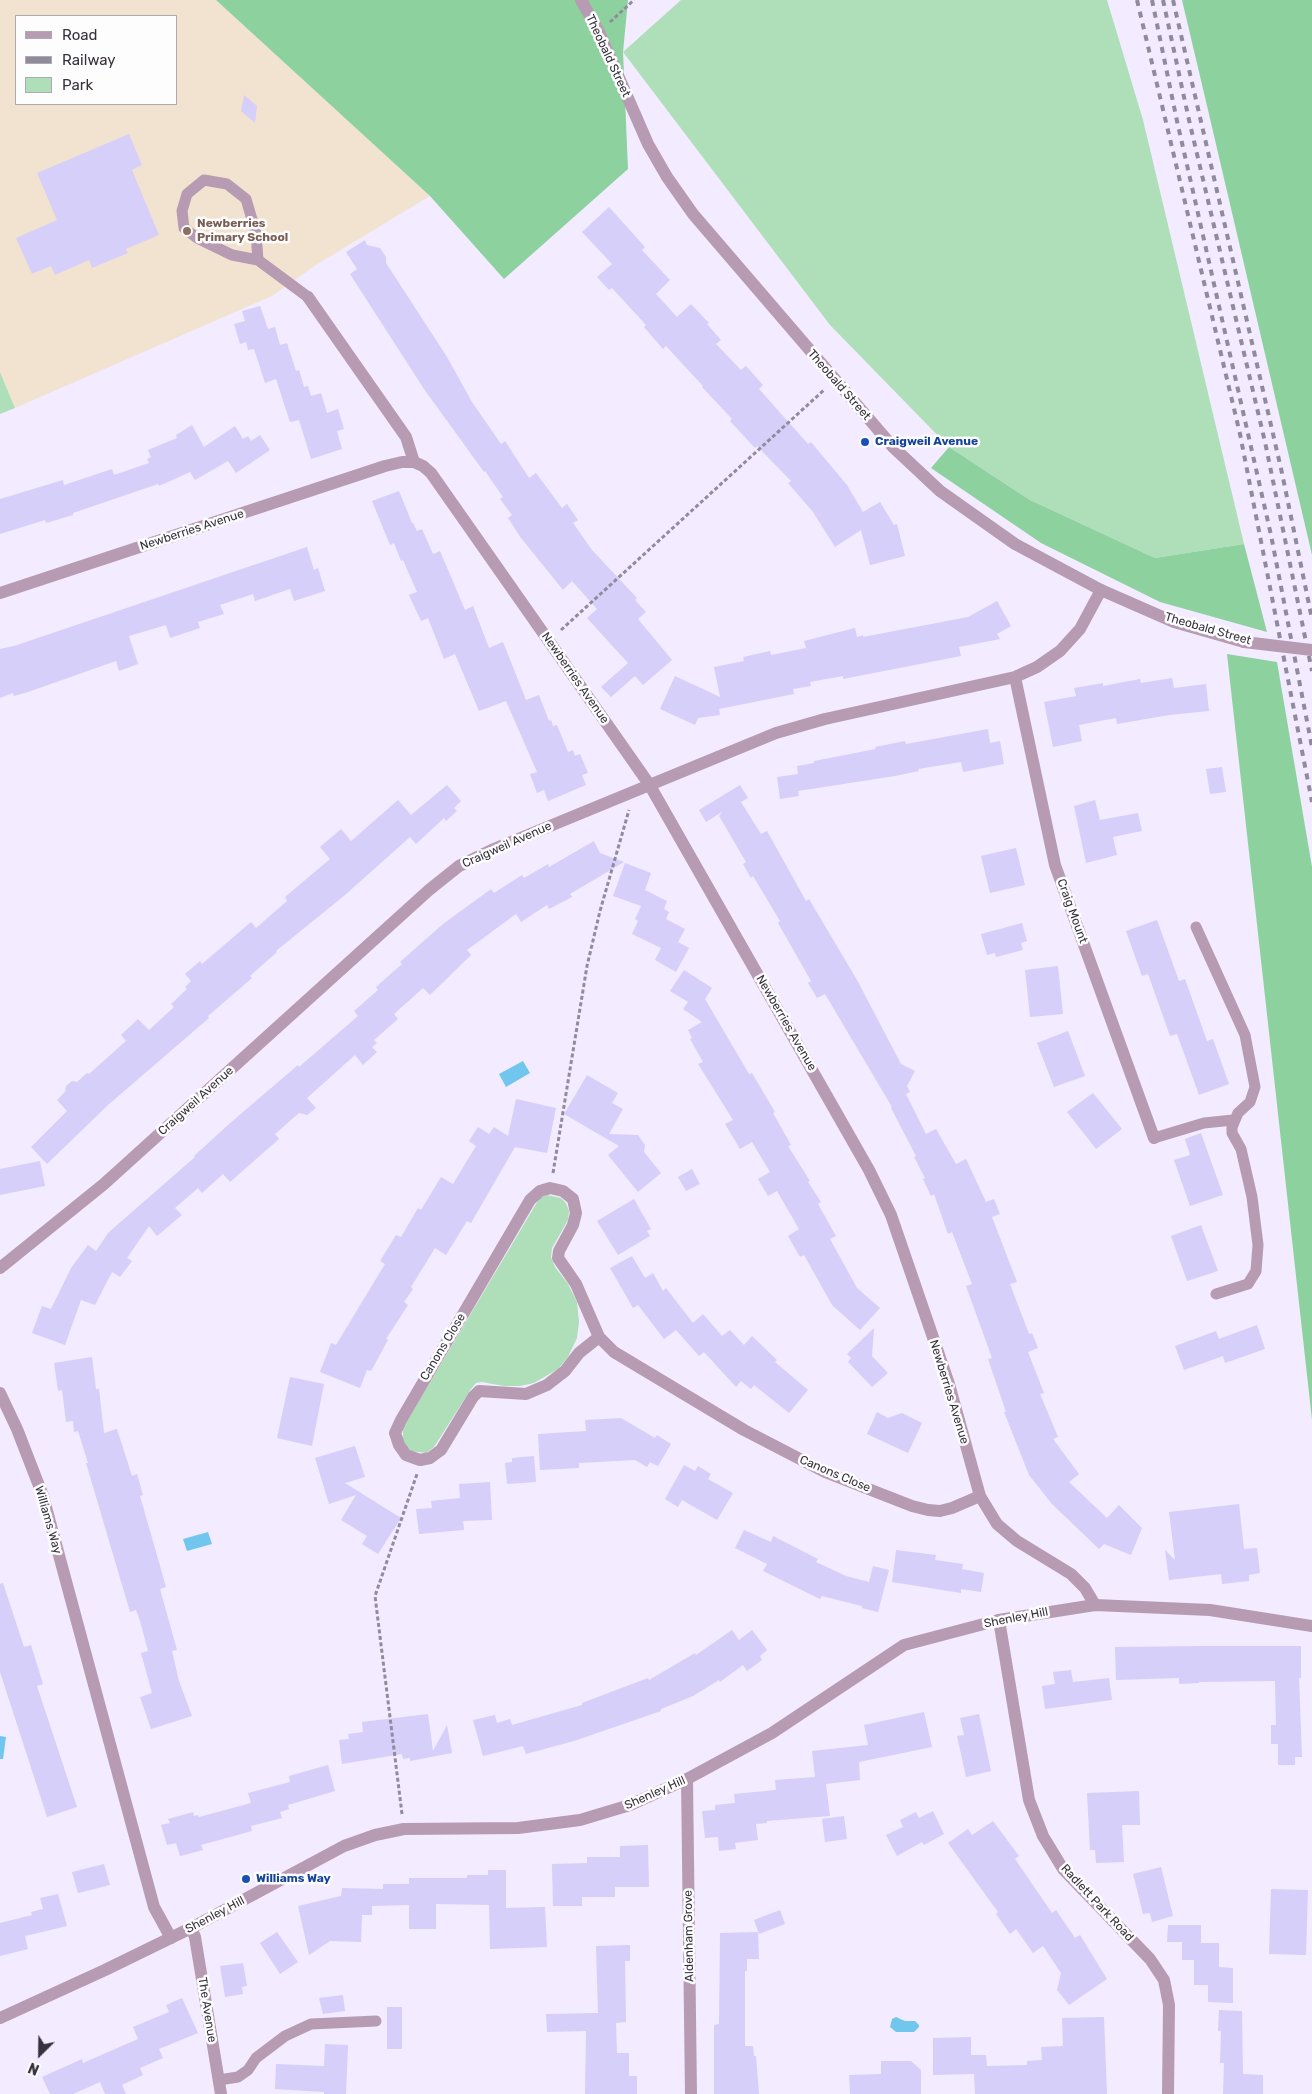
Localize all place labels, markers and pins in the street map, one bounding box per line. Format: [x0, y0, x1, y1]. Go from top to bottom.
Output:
place label: Newberries Primary School [197, 217, 288, 245]
marker: Newberries Primary School [181, 225, 193, 237]
place label: Craigweil Avenue [875, 435, 978, 449]
marker: Craigweil Avenue [859, 436, 871, 448]
place label: Williams Way [256, 1872, 331, 1886]
marker: Williams Way [240, 1873, 252, 1885]

